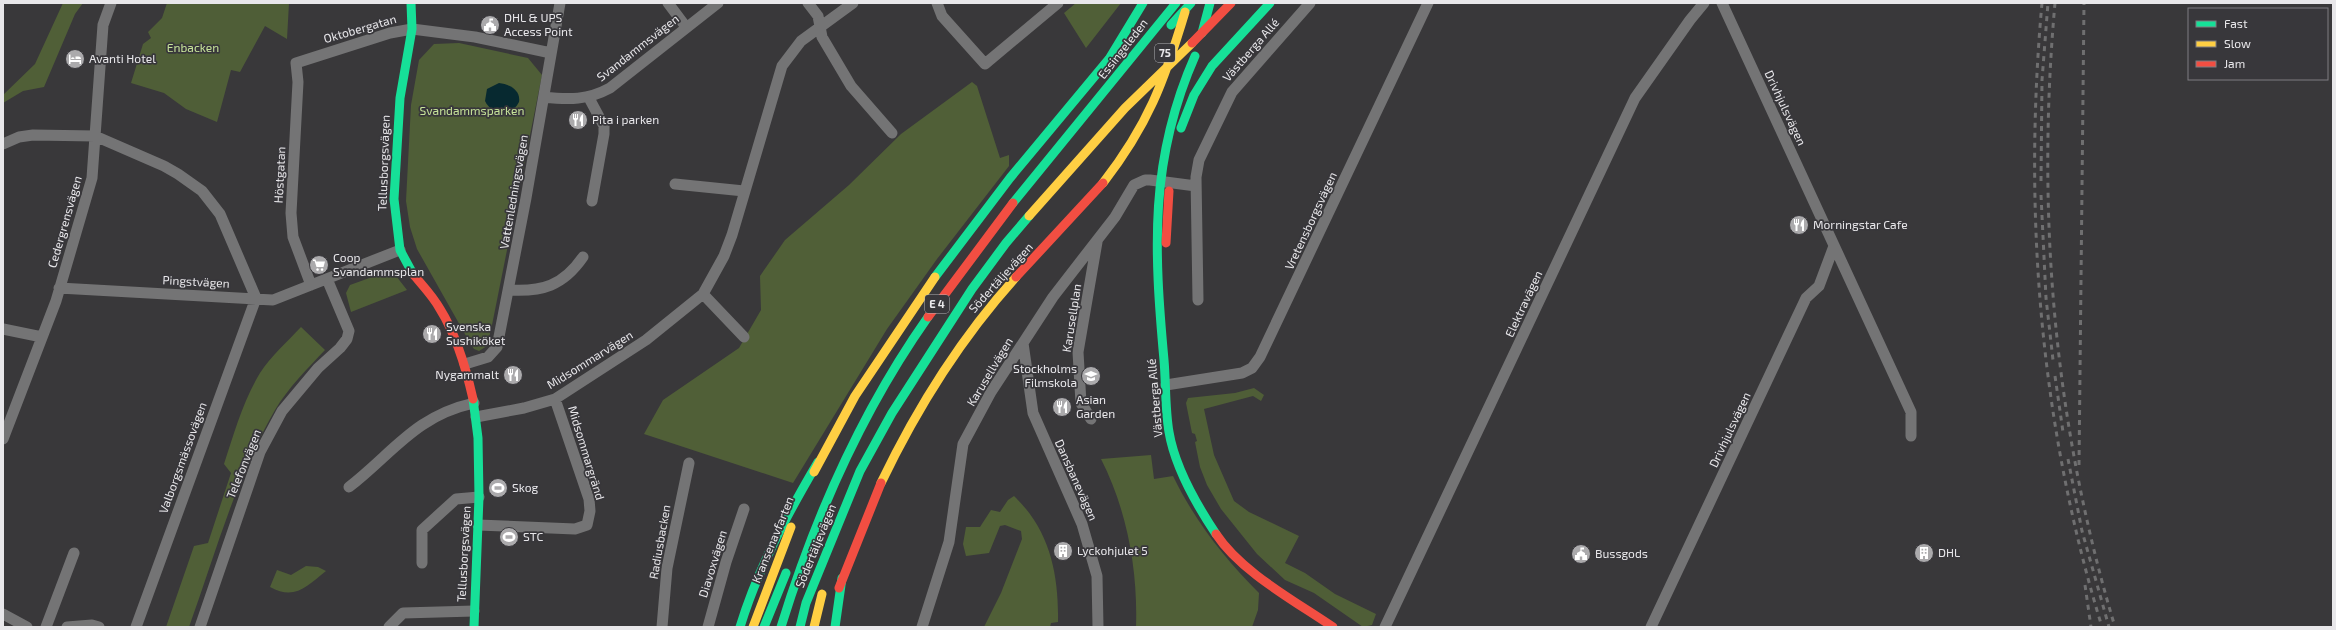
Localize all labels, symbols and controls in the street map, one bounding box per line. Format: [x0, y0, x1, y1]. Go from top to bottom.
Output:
legend [2188, 8, 2328, 80]
place label: DHL & UPS Access Point [504, 10, 573, 38]
street label: Oktobergatan [322, 11, 398, 45]
street label: Svandammsvägen [594, 11, 681, 84]
public building icon: DHL & UPS Access Point [479, 14, 501, 36]
street label: Västberga Allé [1219, 15, 1281, 84]
street label: Essingeleden [1094, 16, 1150, 81]
text: Fast [2224, 16, 2248, 30]
text: Slow [2224, 36, 2251, 50]
park label: Enbacken [167, 40, 219, 54]
road number: 75 [1155, 44, 1175, 62]
hotel icon: Avanti Hotel [64, 48, 86, 70]
place label: Avanti Hotel [89, 51, 156, 65]
text: Jam [2224, 56, 2245, 70]
street label: Drivhjulsvägen [1761, 68, 1809, 148]
park label: Svandammsparken [420, 103, 524, 117]
restaurant icon: Pita i parken [567, 109, 589, 131]
place label: Pita i parken [592, 112, 659, 126]
street label: Tellusborgsvägen [374, 115, 392, 211]
street label: Vattenledningsvägen [496, 134, 530, 250]
street label: Höstgatan [271, 146, 287, 204]
street label: Vretensborgsvägen [1281, 169, 1339, 272]
street label: Cedergrensvägen [44, 174, 84, 269]
restaurant icon: Morningstar Cafe [1788, 214, 1810, 236]
place label: Morningstar Cafe [1813, 217, 1908, 231]
street label: Södertäljevägen [965, 240, 1036, 316]
place label: Coop Svandammsplan [333, 250, 424, 278]
supermarket icon: Coop Svandammsplan [308, 254, 330, 276]
street label: Elektravägen [1502, 268, 1545, 339]
street label: Pingstvägen [162, 272, 230, 290]
street label: Karusellplan [1059, 283, 1083, 353]
road number: E 4 [925, 295, 949, 313]
place label: Svenska Sushiköket [446, 319, 506, 347]
restaurant icon: Svenska Sushiköket [421, 323, 443, 345]
street label: Midsommarvägen [544, 327, 635, 391]
street label: Karusellvägen [963, 335, 1015, 408]
street label: Västberga Allé [1144, 358, 1164, 438]
place label: Stockholms Filmskola [1013, 361, 1077, 389]
restaurant icon: Nygammalt [502, 364, 524, 386]
school or university icon: Stockholms Filmskola [1080, 365, 1102, 387]
place label: Nygammalt [435, 367, 499, 381]
street label: Drivhjulsvägen [1706, 390, 1754, 470]
place label: Asian Garden [1076, 392, 1115, 420]
restaurant icon: Asian Garden [1051, 396, 1073, 418]
street label: Valborgsmässovägen [155, 400, 209, 515]
street label: Midsommargränd [566, 404, 608, 501]
street label: Telefonvägen [223, 427, 263, 500]
street label: Dansbanevägen [1053, 437, 1101, 522]
sports icon: Skog [487, 477, 509, 499]
place label: Skog [512, 480, 538, 494]
street label: Kransenavfarten [748, 494, 796, 585]
street label: Södertäljevägen [792, 502, 839, 590]
street label: Radiusbacken [646, 503, 672, 580]
street label: Tellusborgsvägen [453, 505, 473, 602]
sports icon: STC [498, 526, 520, 548]
street label: Diavoxvägen [695, 528, 729, 599]
place label: STC [523, 529, 544, 543]
building icon: Lyckohjulet 5 [1052, 540, 1074, 562]
building icon: DHL [1913, 542, 1935, 564]
place label: Lyckohjulet 5 [1077, 543, 1148, 558]
public building icon: Bussgods [1570, 543, 1592, 565]
place label: DHL [1938, 545, 1960, 559]
place label: Bussgods [1595, 546, 1648, 560]

